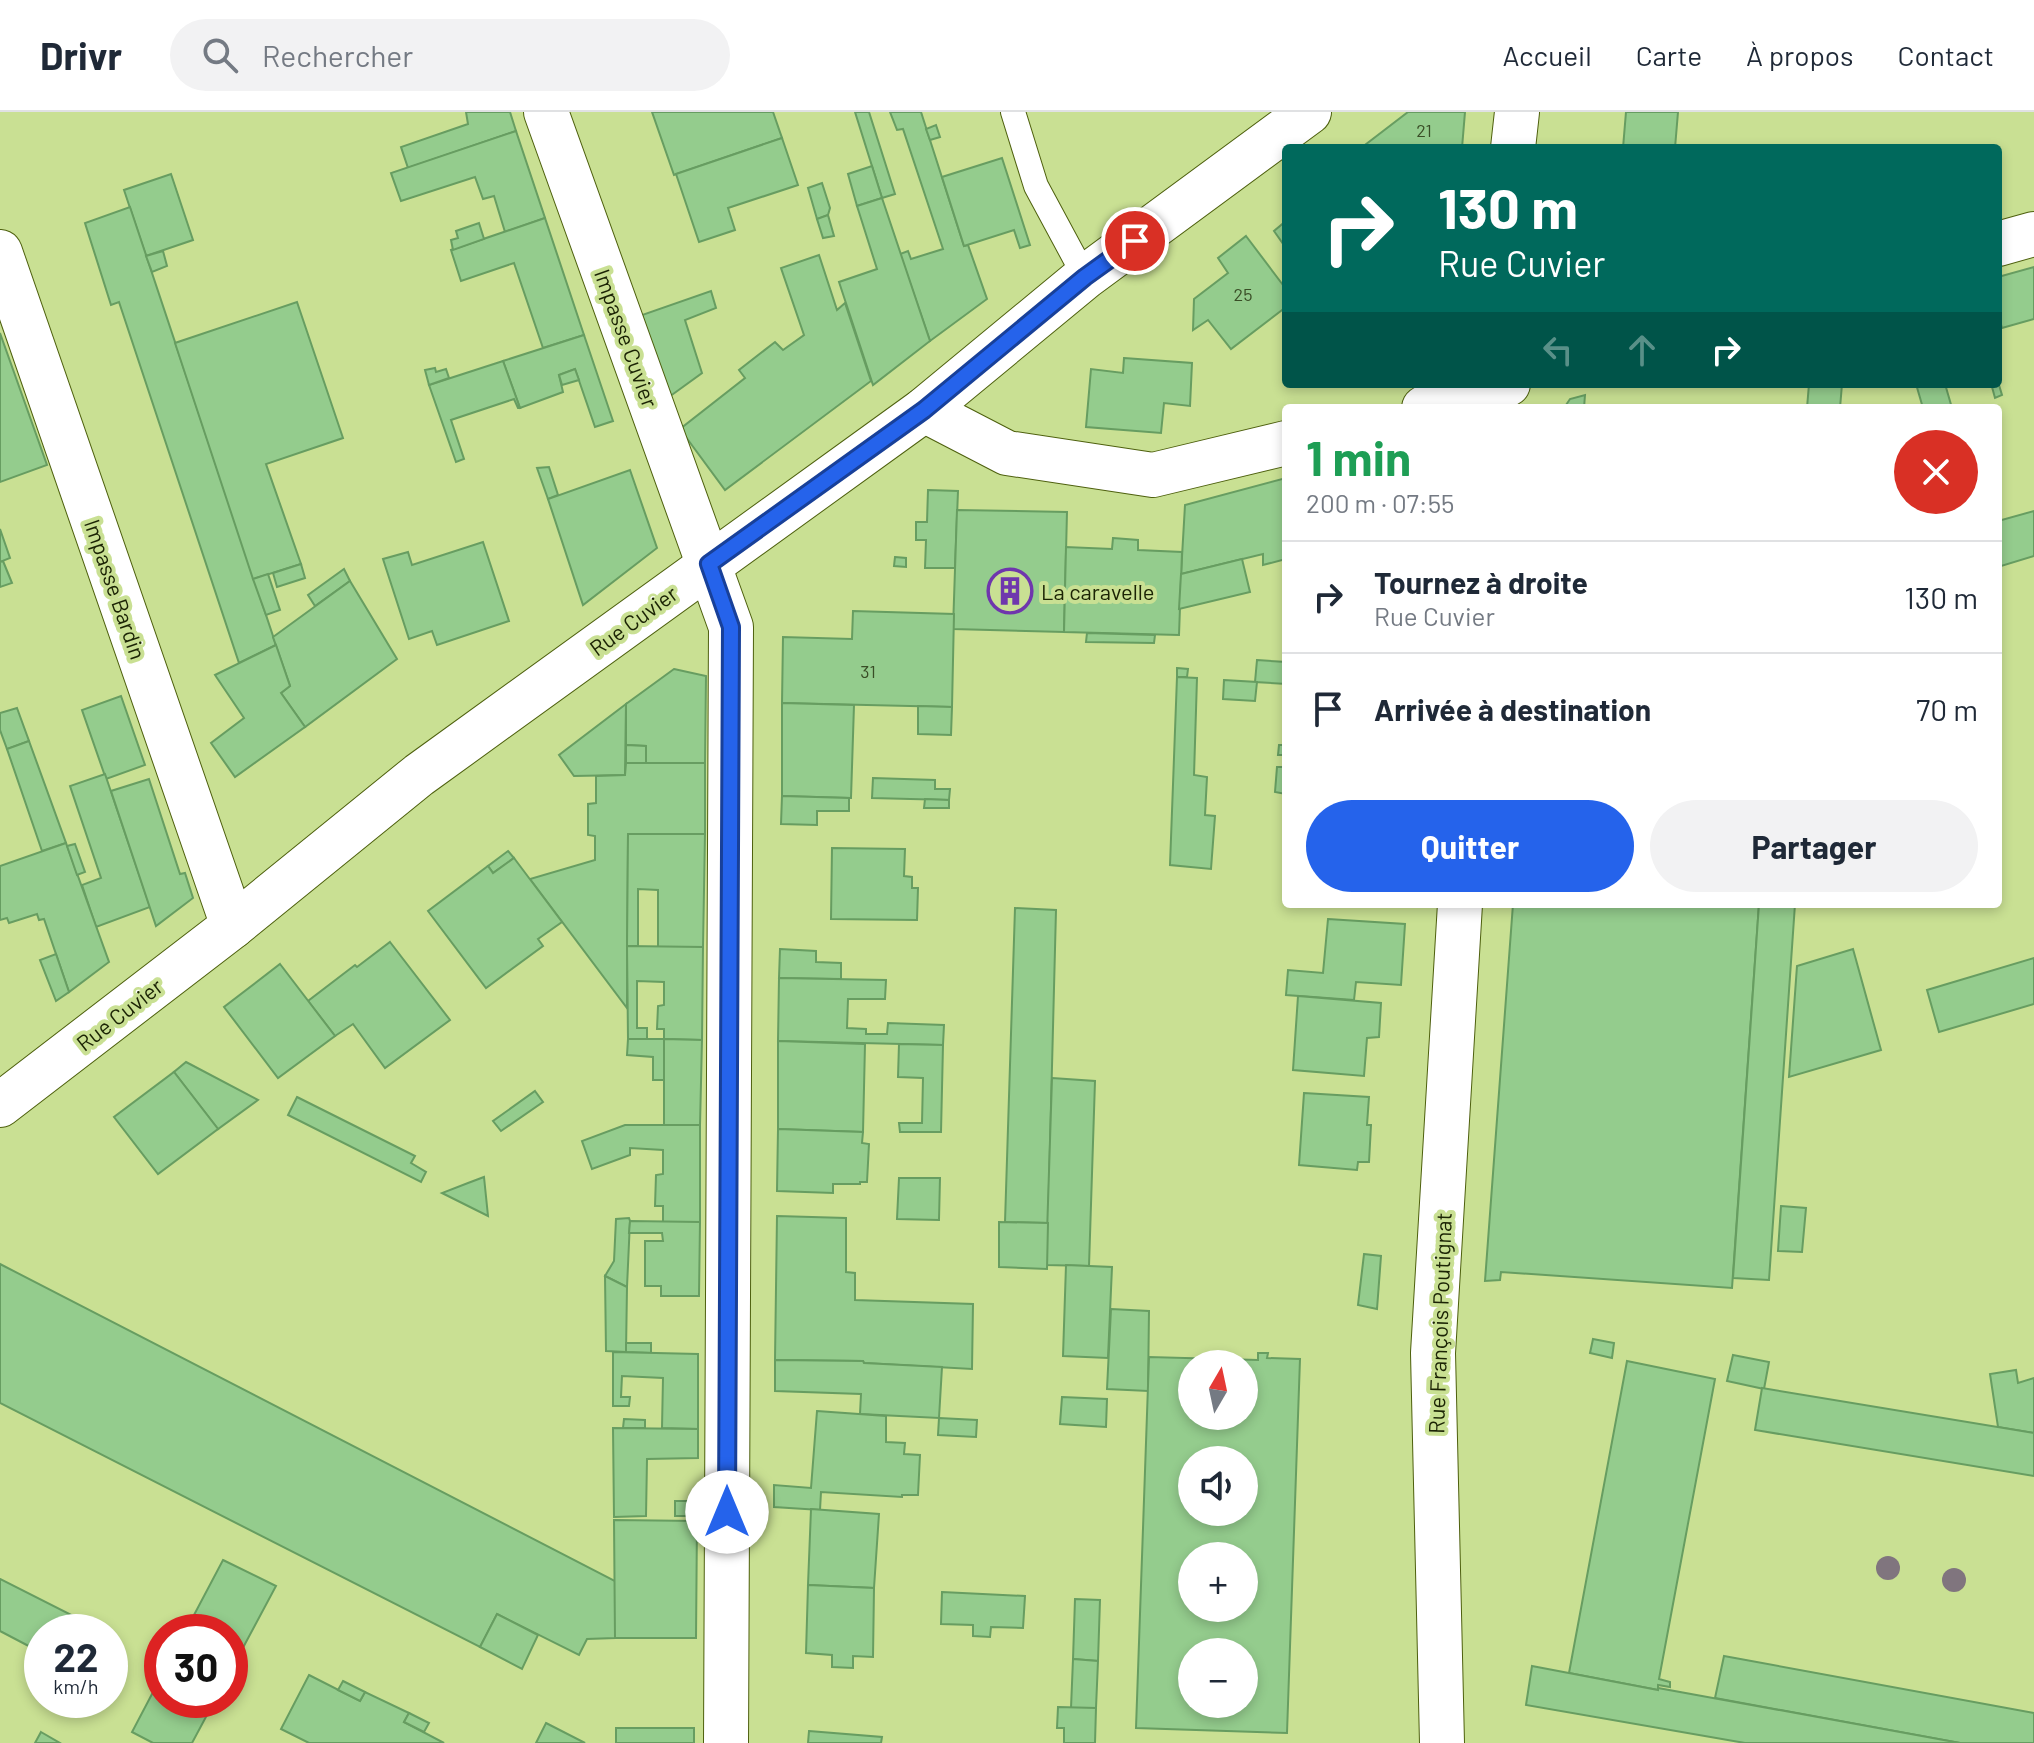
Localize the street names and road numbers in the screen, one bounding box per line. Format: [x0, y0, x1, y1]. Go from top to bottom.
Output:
street label: Impasse Cuvier [590, 265, 664, 411]
street label: Impasse Bardin [80, 515, 152, 663]
street label: Rue Cuvier [584, 579, 682, 661]
street label: Rue Cuvier [71, 972, 167, 1056]
street label: Rue François Poutignat [1422, 1212, 1456, 1434]

